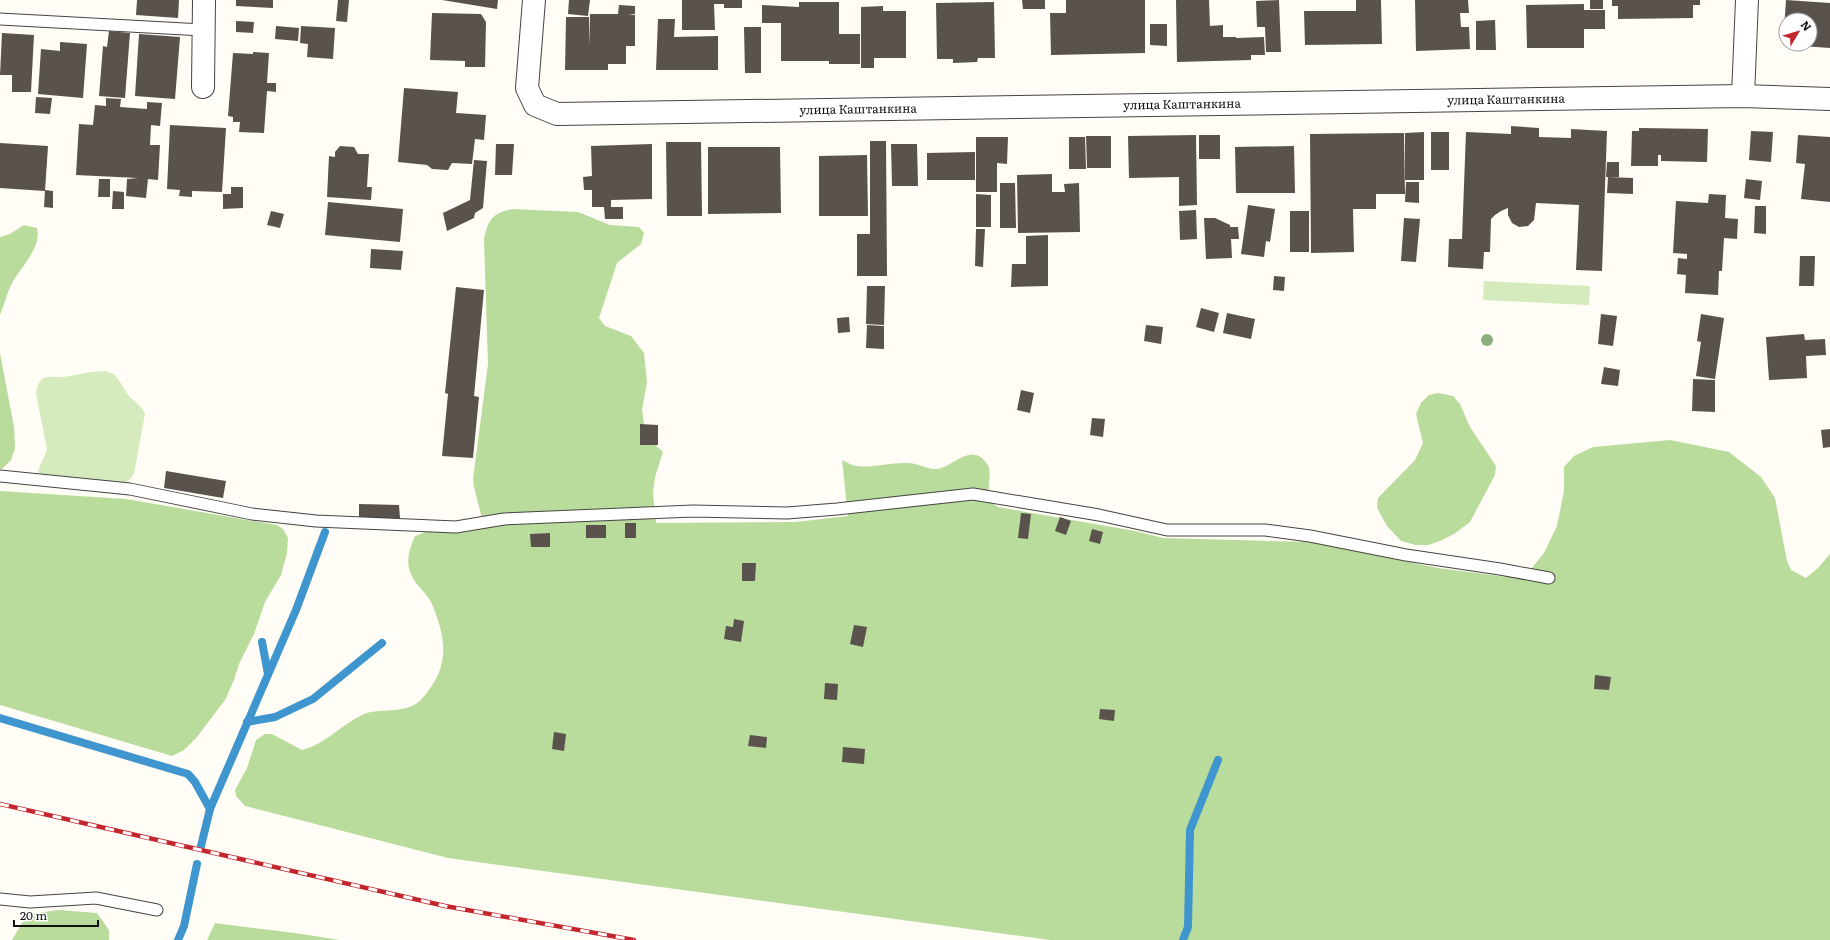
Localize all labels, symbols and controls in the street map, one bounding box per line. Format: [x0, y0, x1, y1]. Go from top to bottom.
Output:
north arrow [1778, 12, 1818, 52]
text: N [1798, 17, 1816, 34]
street label: улица Каштанкина [1447, 89, 1565, 108]
street label: улица Каштанкина [1123, 94, 1242, 113]
street label: улица Каштанкина [799, 99, 918, 118]
scale bar [14, 902, 98, 928]
text: 20 m [20, 906, 47, 924]

